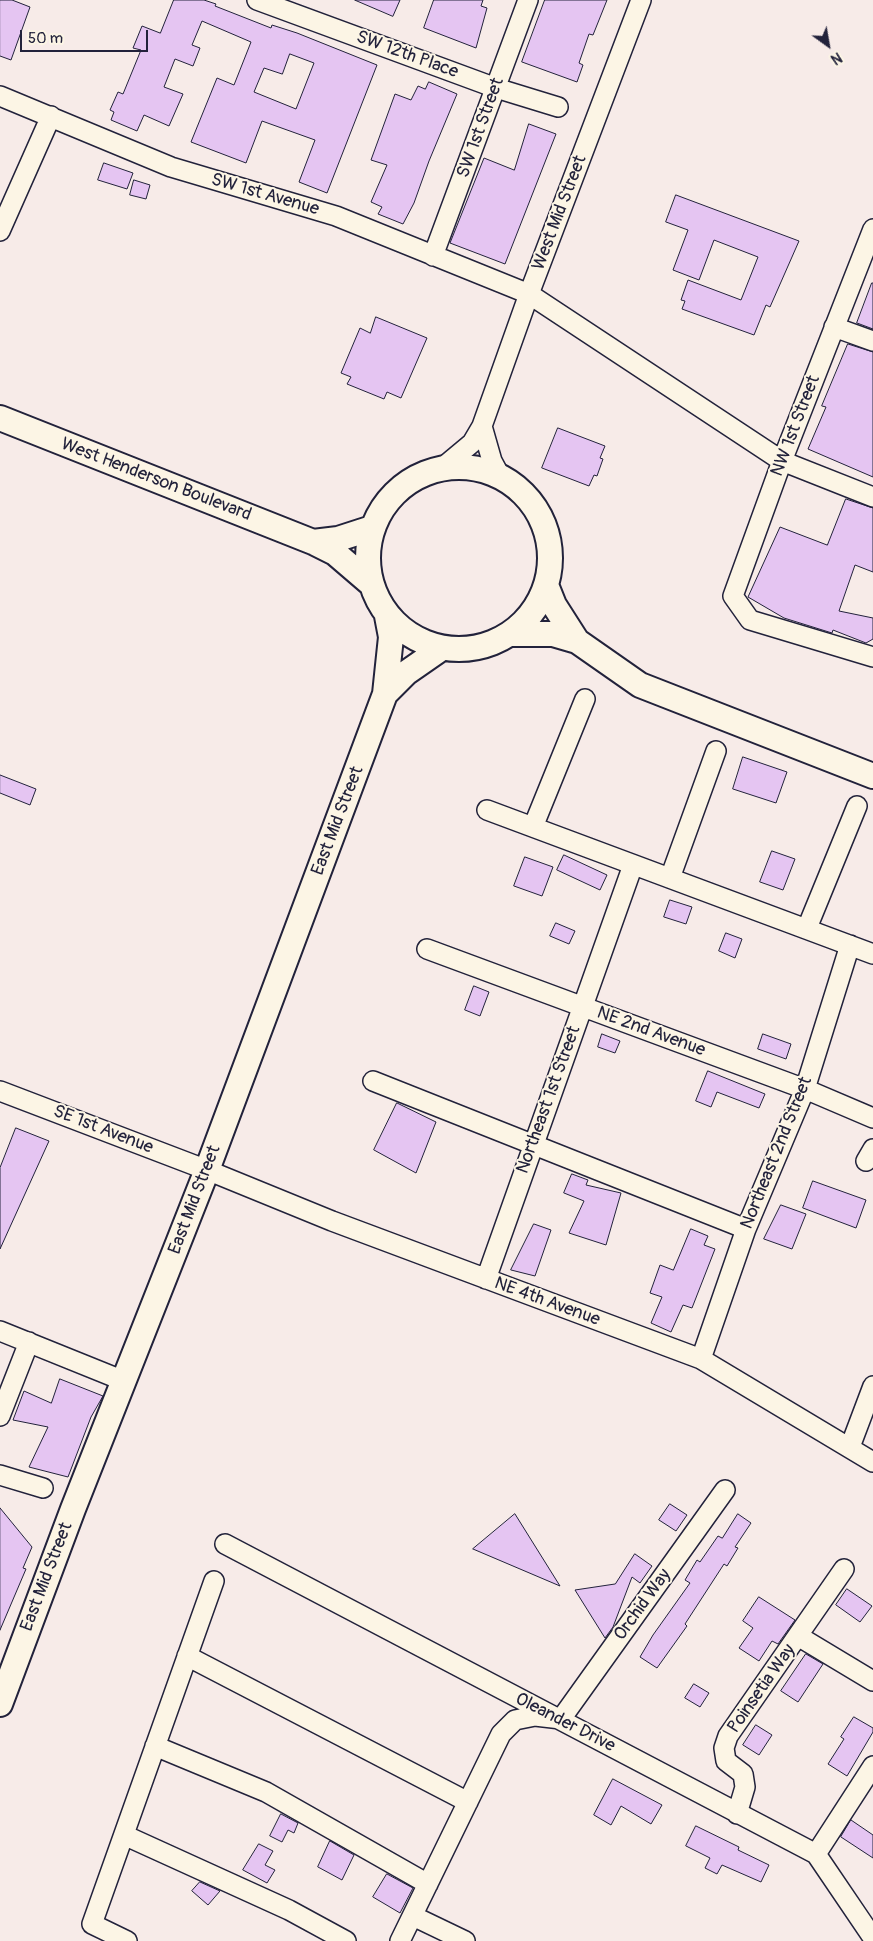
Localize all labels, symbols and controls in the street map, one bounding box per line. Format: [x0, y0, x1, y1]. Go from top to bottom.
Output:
scale bar [22, 20, 150, 52]
north arrow [803, 20, 853, 70]
street label: SW 12th Place [353, 27, 461, 83]
text: 50 m [28, 29, 63, 48]
text: N [828, 48, 845, 68]
street label: SW 1st Street [453, 75, 509, 181]
street label: West Mid Street [528, 153, 592, 273]
street label: SW 1st Avenue [209, 169, 321, 221]
street label: NW 1st Street [767, 372, 825, 480]
street label: West Henderson Boulevard [58, 434, 254, 526]
street label: East Mid Street [307, 764, 369, 878]
street label: NE 2nd Avenue [594, 1002, 708, 1062]
street label: Northeast 1st Street [512, 1023, 586, 1177]
street label: Northeast 2nd Street [737, 1074, 817, 1232]
street label: SE 1st Avenue [50, 1101, 156, 1159]
street label: East Mid Street [164, 1143, 226, 1257]
street label: NE 4th Avenue [491, 1273, 603, 1331]
street label: East Mid Street [16, 1520, 78, 1634]
street label: Orchid Way [610, 1565, 676, 1645]
street label: Poinsetia Way [723, 1640, 801, 1738]
street label: Oleander Drive [511, 1689, 619, 1757]

